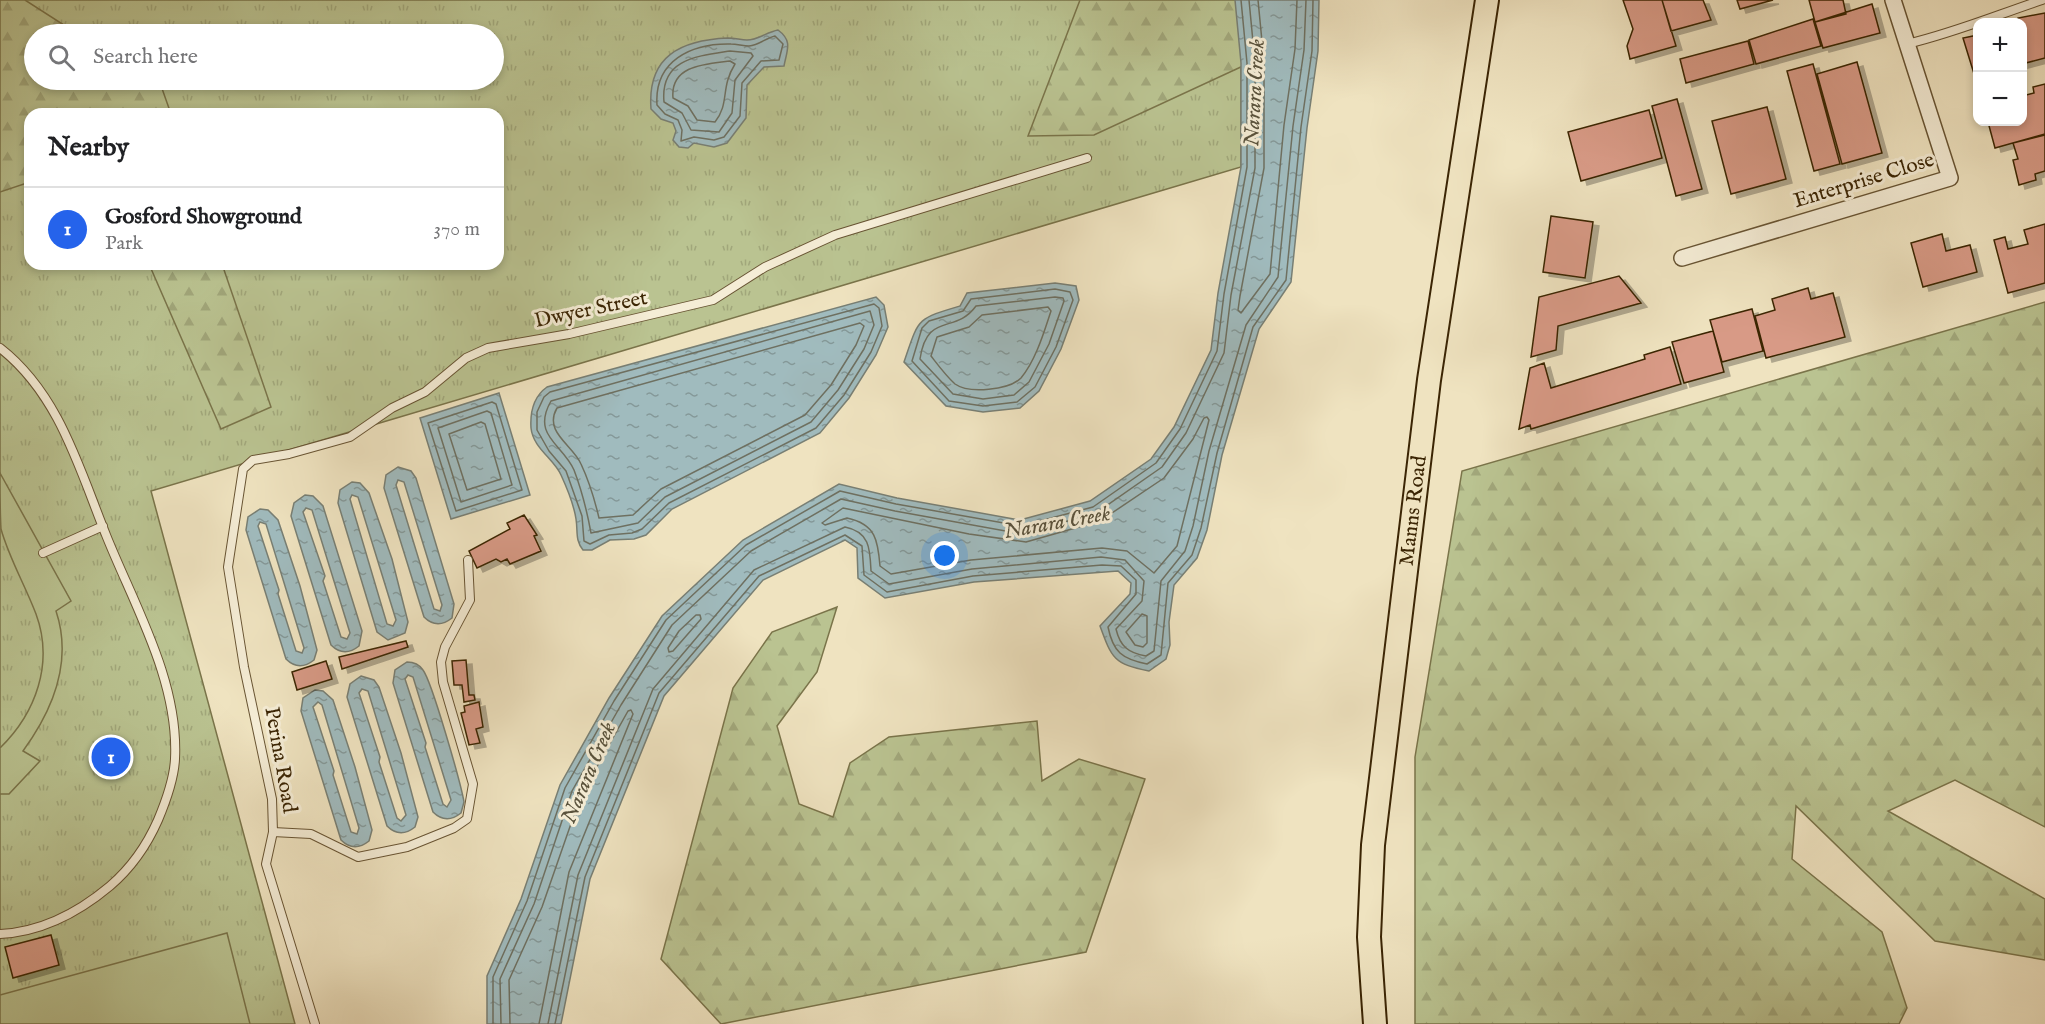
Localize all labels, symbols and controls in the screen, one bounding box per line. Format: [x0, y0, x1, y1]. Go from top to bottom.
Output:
map controls [1973, 18, 2027, 126]
button: + [1973, 18, 2027, 72]
search box [24, 24, 504, 90]
water label: Narara Creek [1238, 38, 1272, 148]
icon: search [45, 41, 78, 74]
text: Search here [93, 43, 198, 71]
button: − [1973, 72, 2027, 126]
text: Nearby [48, 131, 129, 164]
street label: Enterprise Close [1790, 147, 1938, 215]
text: Gosford Showground [105, 203, 302, 231]
text: 1 [64, 217, 71, 242]
text: 370 m [434, 217, 480, 242]
text: Park [105, 231, 143, 256]
street label: Dwyer Street [532, 285, 650, 335]
street label: Manns Road [1393, 453, 1433, 567]
water label: Narara Creek [1002, 500, 1113, 546]
your location [930, 541, 959, 570]
street label: Perina Road [257, 705, 303, 816]
water label: Narara Creek [555, 718, 623, 828]
pin: 1 [92, 734, 130, 780]

